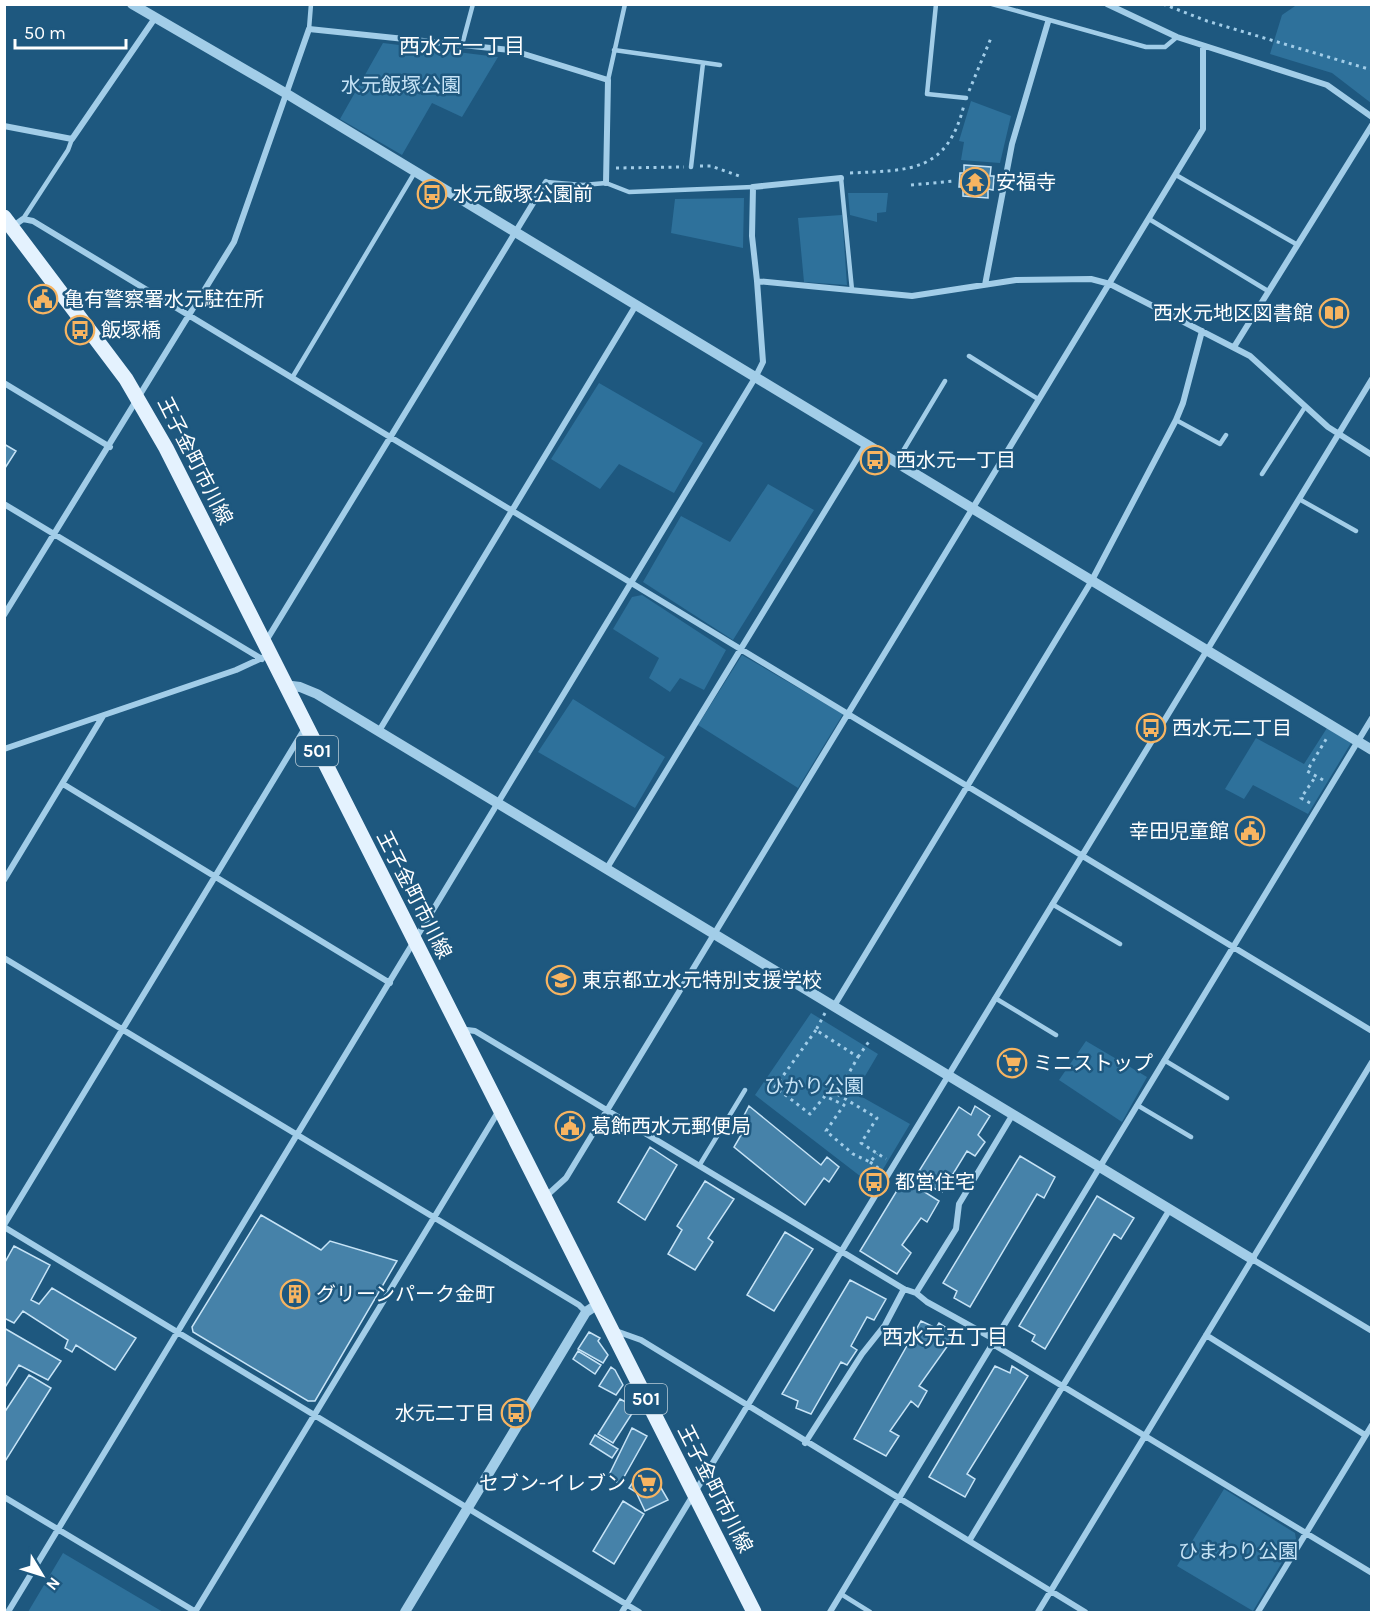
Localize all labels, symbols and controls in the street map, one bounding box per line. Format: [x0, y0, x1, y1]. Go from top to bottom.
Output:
scale bar [15, 12, 126, 50]
text: 50 m [24, 22, 66, 44]
district label: 西水元一丁目 [399, 34, 525, 58]
park label: 水元飯塚公園 [341, 74, 461, 97]
temple icon: 安福寺 [959, 166, 991, 198]
place label: 安福寺 [996, 171, 1056, 194]
bus stop icon: 水元飯塚公園前 [416, 178, 448, 210]
place label: 水元飯塚公園前 [453, 183, 593, 206]
public building icon: 亀有警察署水元駐在所 [27, 283, 59, 315]
place label: 亀有警察署水元駐在所 [64, 288, 264, 311]
library icon: 西水元地区図書館 [1318, 297, 1350, 329]
place label: 西水元地区図書館 [1153, 302, 1313, 325]
bus stop icon: 飯塚橋 [64, 314, 96, 346]
place label: 飯塚橋 [101, 319, 161, 342]
street label: 王子金町市川線 [153, 393, 237, 529]
bus stop icon: 西水元一丁目 [859, 444, 891, 476]
place label: 西水元一丁目 [896, 449, 1016, 472]
bus stop icon: 西水元二丁目 [1135, 712, 1167, 744]
place label: 西水元二丁目 [1172, 717, 1292, 740]
road number: 501 [296, 736, 338, 766]
public building icon: 幸田児童館 [1234, 815, 1266, 847]
place label: 幸田児童館 [1129, 820, 1229, 843]
street label: 王子金町市川線 [372, 827, 456, 963]
school or university icon: 東京都立水元特別支援学校 [545, 964, 577, 996]
place label: 東京都立水元特別支援学校 [582, 969, 822, 992]
supermarket icon: ミニストップ [996, 1047, 1028, 1079]
place label: ミニストップ [1033, 1052, 1153, 1075]
park label: ひかり公園 [764, 1075, 864, 1098]
public building icon: 葛飾西水元郵便局 [554, 1110, 586, 1142]
place label: 葛飾西水元郵便局 [591, 1115, 751, 1138]
bus stop icon: 都営住宅 [858, 1166, 890, 1198]
place label: 都営住宅 [895, 1171, 975, 1194]
building icon: グリーンパーク金町 [279, 1278, 311, 1310]
place label: グリーンパーク金町 [316, 1283, 495, 1306]
district label: 西水元五丁目 [882, 1325, 1008, 1349]
road number: 501 [625, 1384, 667, 1414]
bus stop icon: 水元二丁目 [500, 1397, 532, 1429]
place label: 水元二丁目 [395, 1402, 495, 1425]
street label: 王子金町市川線 [673, 1421, 757, 1557]
supermarket icon: セブン-イレブン [631, 1467, 663, 1499]
place label: セブン-イレブン [479, 1472, 626, 1495]
park label: ひまわり公園 [1178, 1540, 1298, 1563]
north arrow [12, 1545, 72, 1605]
text: N [42, 1574, 64, 1594]

